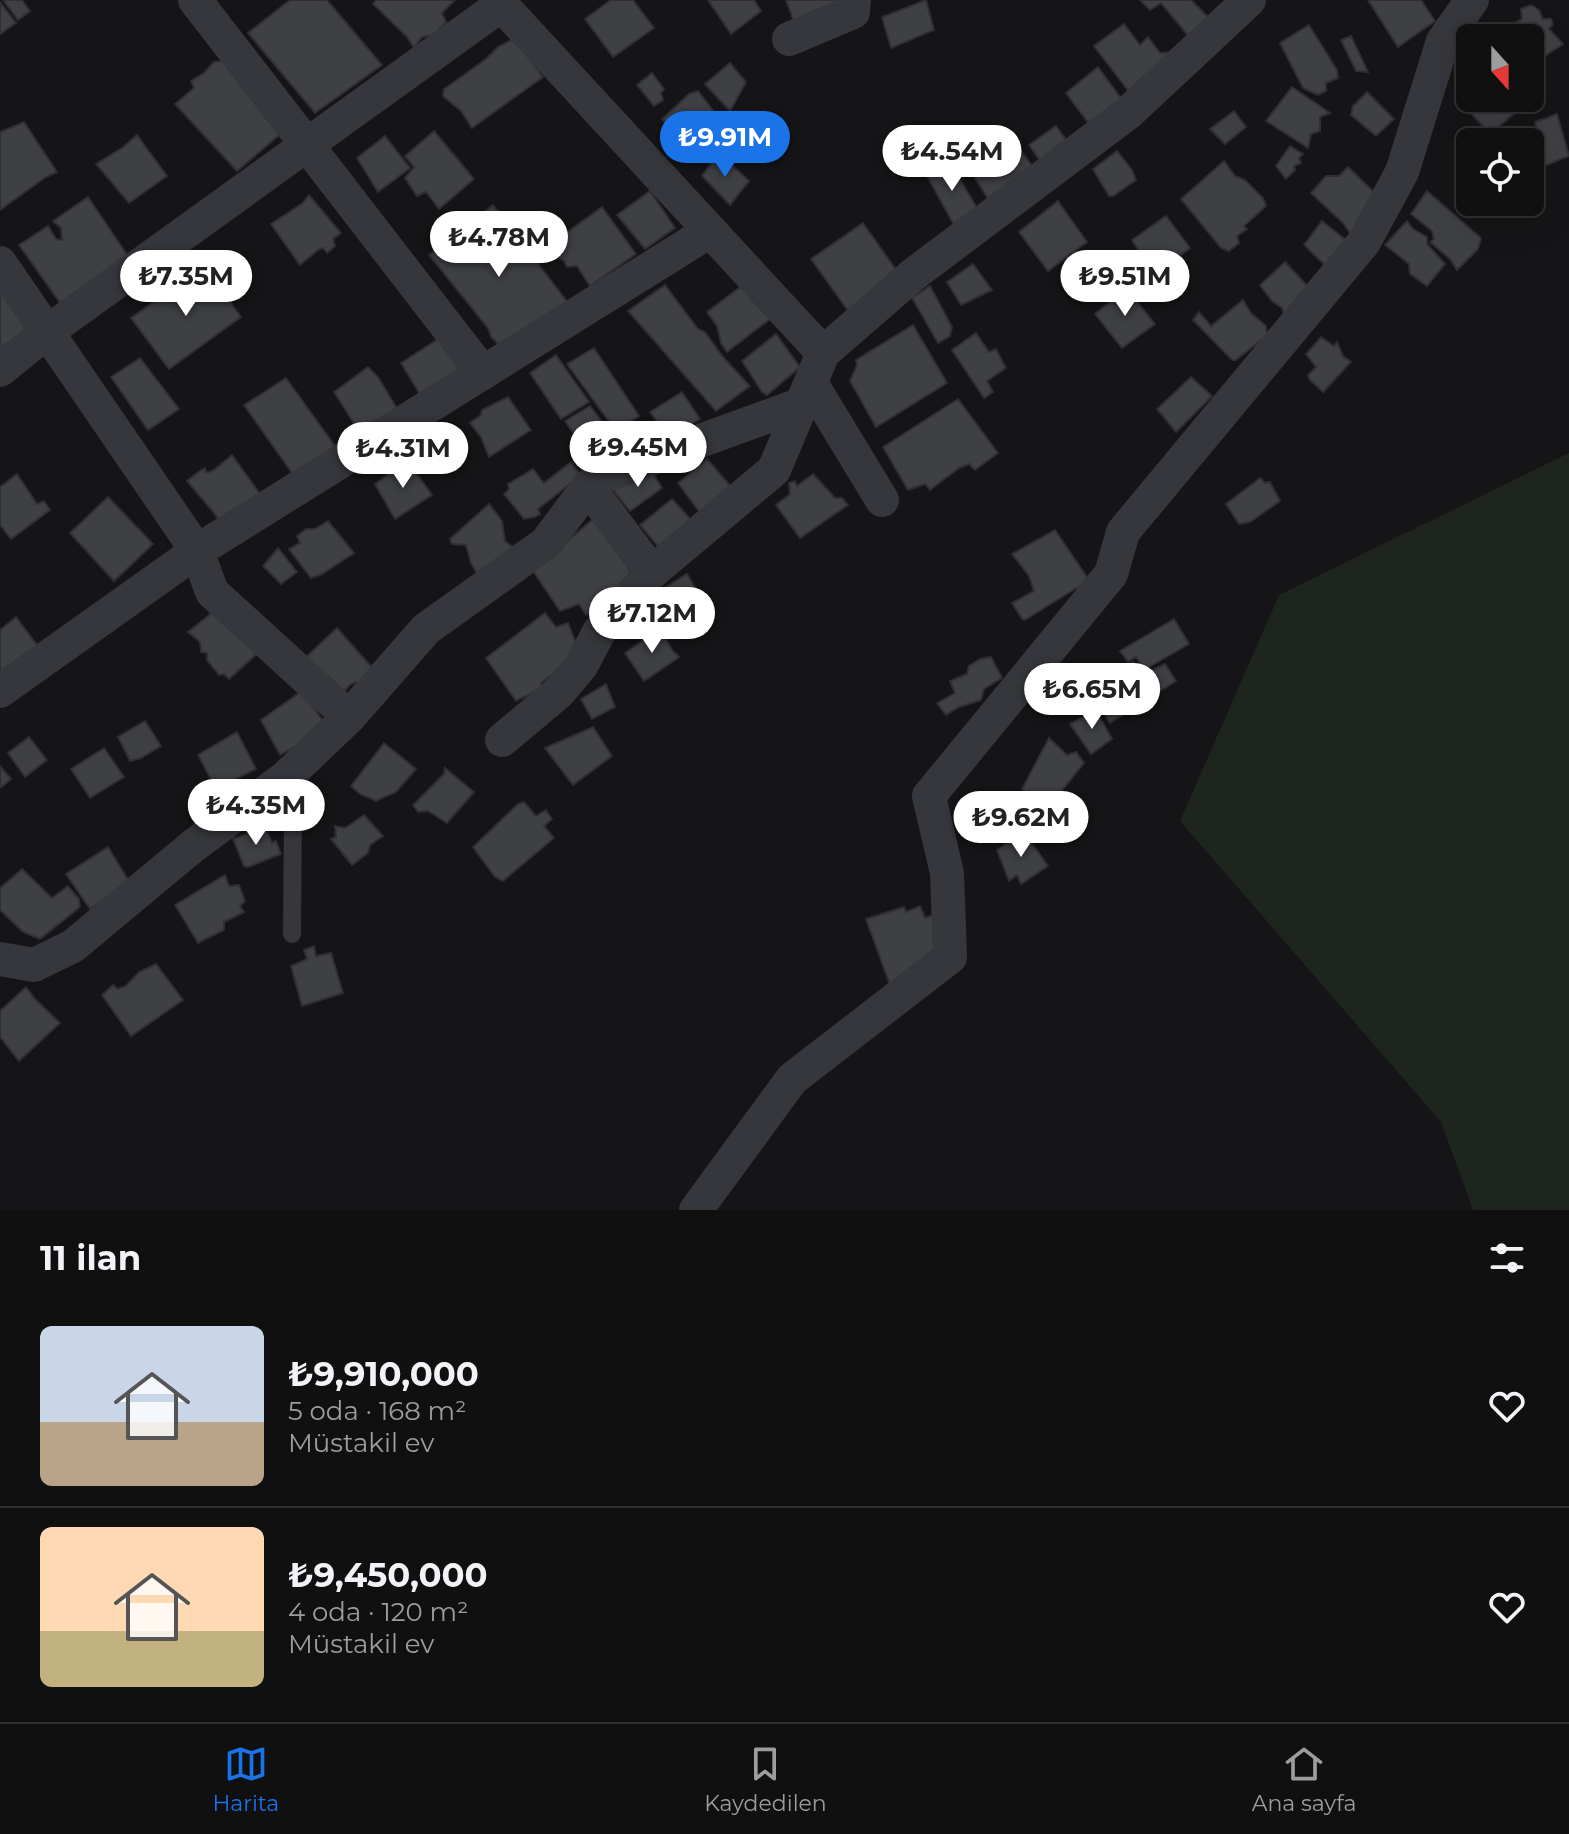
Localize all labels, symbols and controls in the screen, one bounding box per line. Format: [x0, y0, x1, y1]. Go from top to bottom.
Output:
north arrow [1456, 24, 1544, 112]
map controls [1456, 24, 1544, 216]
pin: ₺9.91M [660, 111, 790, 179]
text: ₺9.91M [678, 121, 772, 153]
pin: ₺4.54M [887, 125, 1017, 193]
button: locate [1456, 128, 1544, 216]
text: ₺4.54M [900, 135, 1004, 167]
pin: ₺4.78M [434, 211, 564, 279]
text: ₺4.78M [448, 221, 550, 253]
pin: ₺7.35M [121, 250, 251, 318]
pin: ₺9.51M [1060, 250, 1190, 318]
text: ₺7.35M [138, 260, 234, 292]
text: ₺9.51M [1078, 260, 1172, 292]
pin: ₺9.45M [573, 421, 703, 489]
pin: ₺4.31M [338, 422, 468, 490]
text: ₺9.45M [588, 431, 688, 463]
text: ₺4.31M [355, 432, 451, 464]
pin: ₺7.12M [587, 587, 717, 655]
text: ₺7.12M [607, 597, 697, 629]
pin: ₺6.65M [1027, 663, 1157, 731]
text: ₺6.65M [1042, 673, 1142, 705]
pin: ₺4.35M [191, 779, 321, 847]
text: ₺4.35M [206, 789, 306, 821]
pin: ₺9.62M [956, 791, 1086, 859]
text: ₺9.62M [972, 801, 1070, 833]
icon: filters [1485, 1236, 1529, 1280]
text: 11 ilan [40, 1237, 141, 1279]
text: ₺9,910,000 [288, 1353, 479, 1395]
icon: home [104, 1358, 200, 1454]
icon: heart [1485, 1384, 1529, 1428]
text: 5 oda · 168 m² [288, 1395, 466, 1427]
text: Müstakil ev [288, 1427, 434, 1459]
text: ₺9,450,000 [288, 1554, 488, 1596]
icon: home [104, 1559, 200, 1655]
icon: heart [1485, 1585, 1529, 1629]
text: 4 oda · 120 m² [288, 1596, 468, 1628]
text: Müstakil ev [288, 1628, 434, 1660]
tab: Harita [212, 1742, 279, 1817]
tab: Kaydedilen [704, 1742, 827, 1817]
tab: Ana sayfa [1252, 1742, 1357, 1817]

